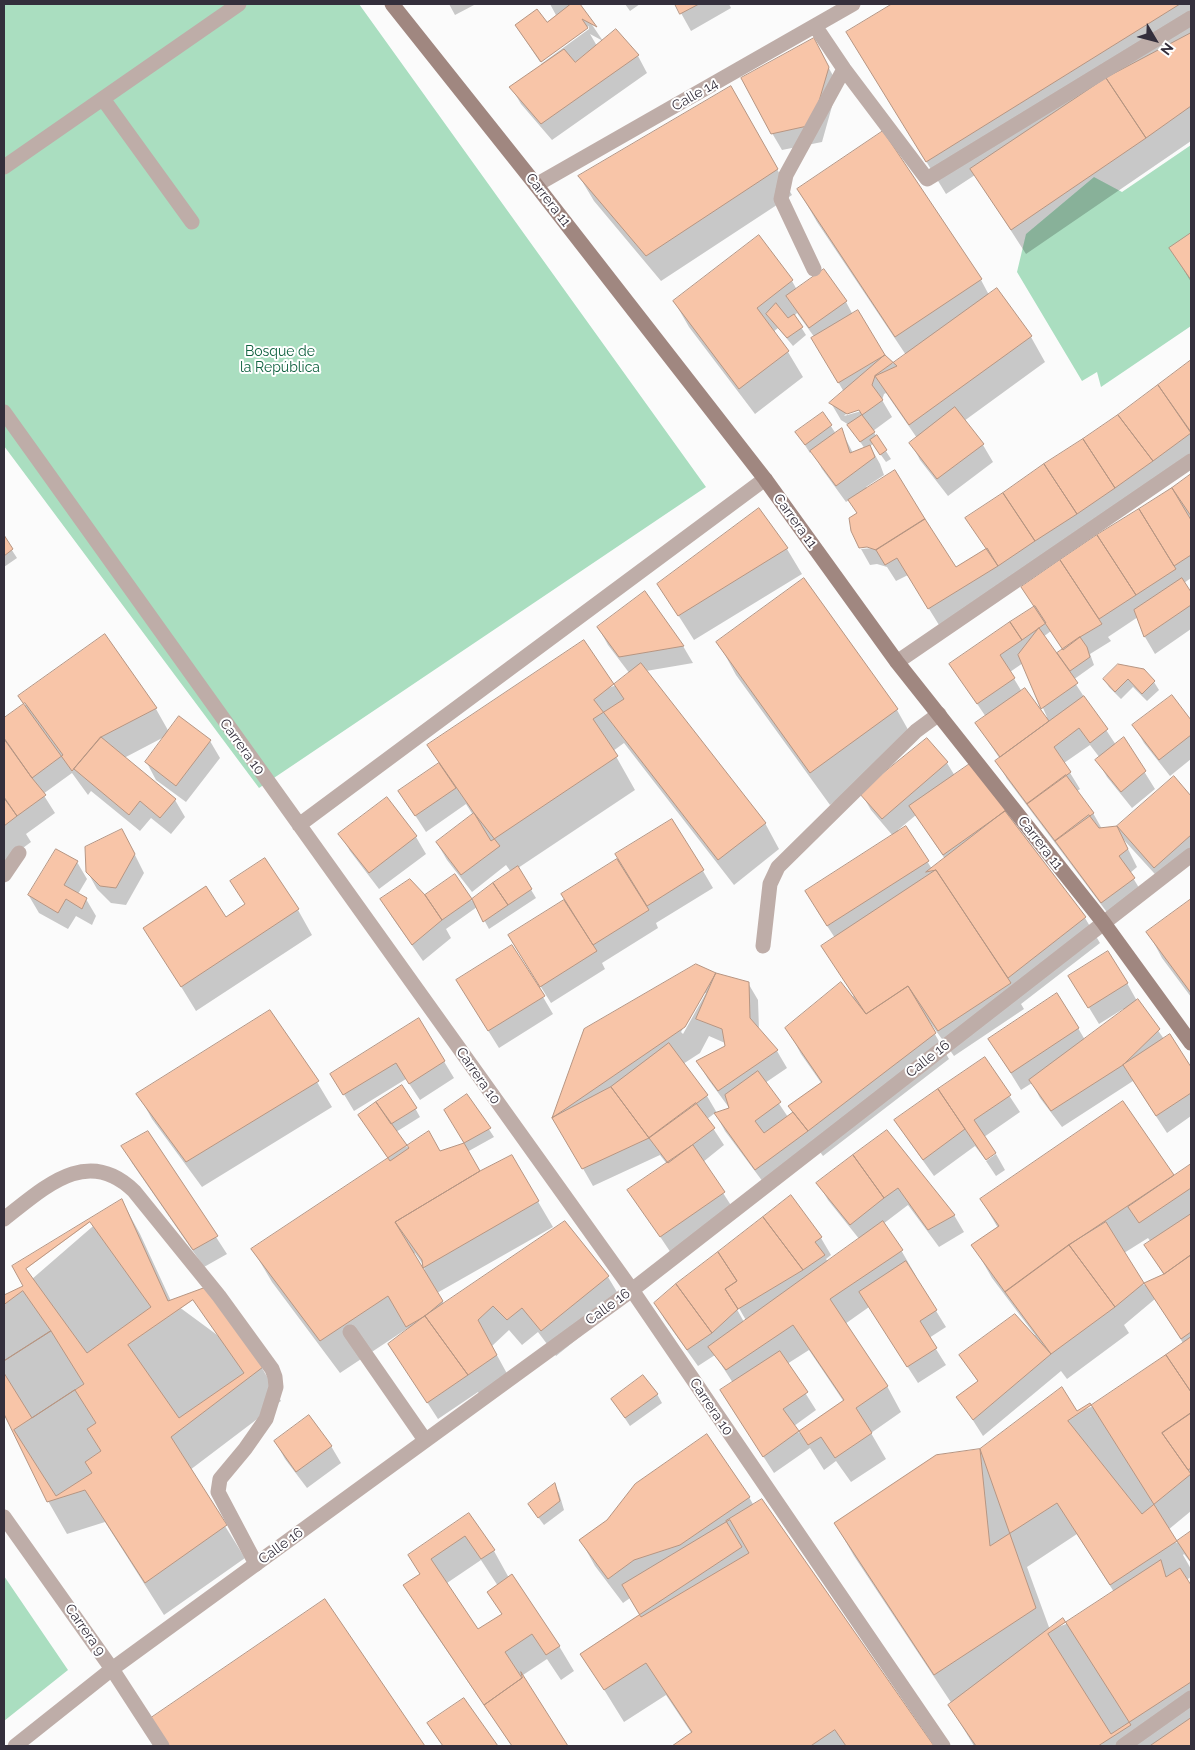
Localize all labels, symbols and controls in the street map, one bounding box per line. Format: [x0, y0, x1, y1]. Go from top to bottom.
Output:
north arrow [1130, 15, 1180, 65]
text: N [1157, 40, 1177, 58]
street label: Calle 14 [669, 75, 721, 115]
street label: Carrera 11 [522, 170, 574, 230]
park label: Bosque de la República [240, 344, 320, 377]
street label: Carrera 11 [770, 491, 820, 551]
street label: Carrera 10 [216, 715, 268, 779]
street label: Carrera 11 [1014, 813, 1066, 873]
street label: Calle 16 [903, 1037, 953, 1081]
street label: Carrera 10 [452, 1044, 504, 1108]
street label: Calle 16 [582, 1285, 634, 1329]
street label: Carrera 10 [686, 1375, 736, 1439]
street label: Calle 16 [255, 1524, 307, 1568]
street label: Carrera 9 [61, 1601, 109, 1659]

